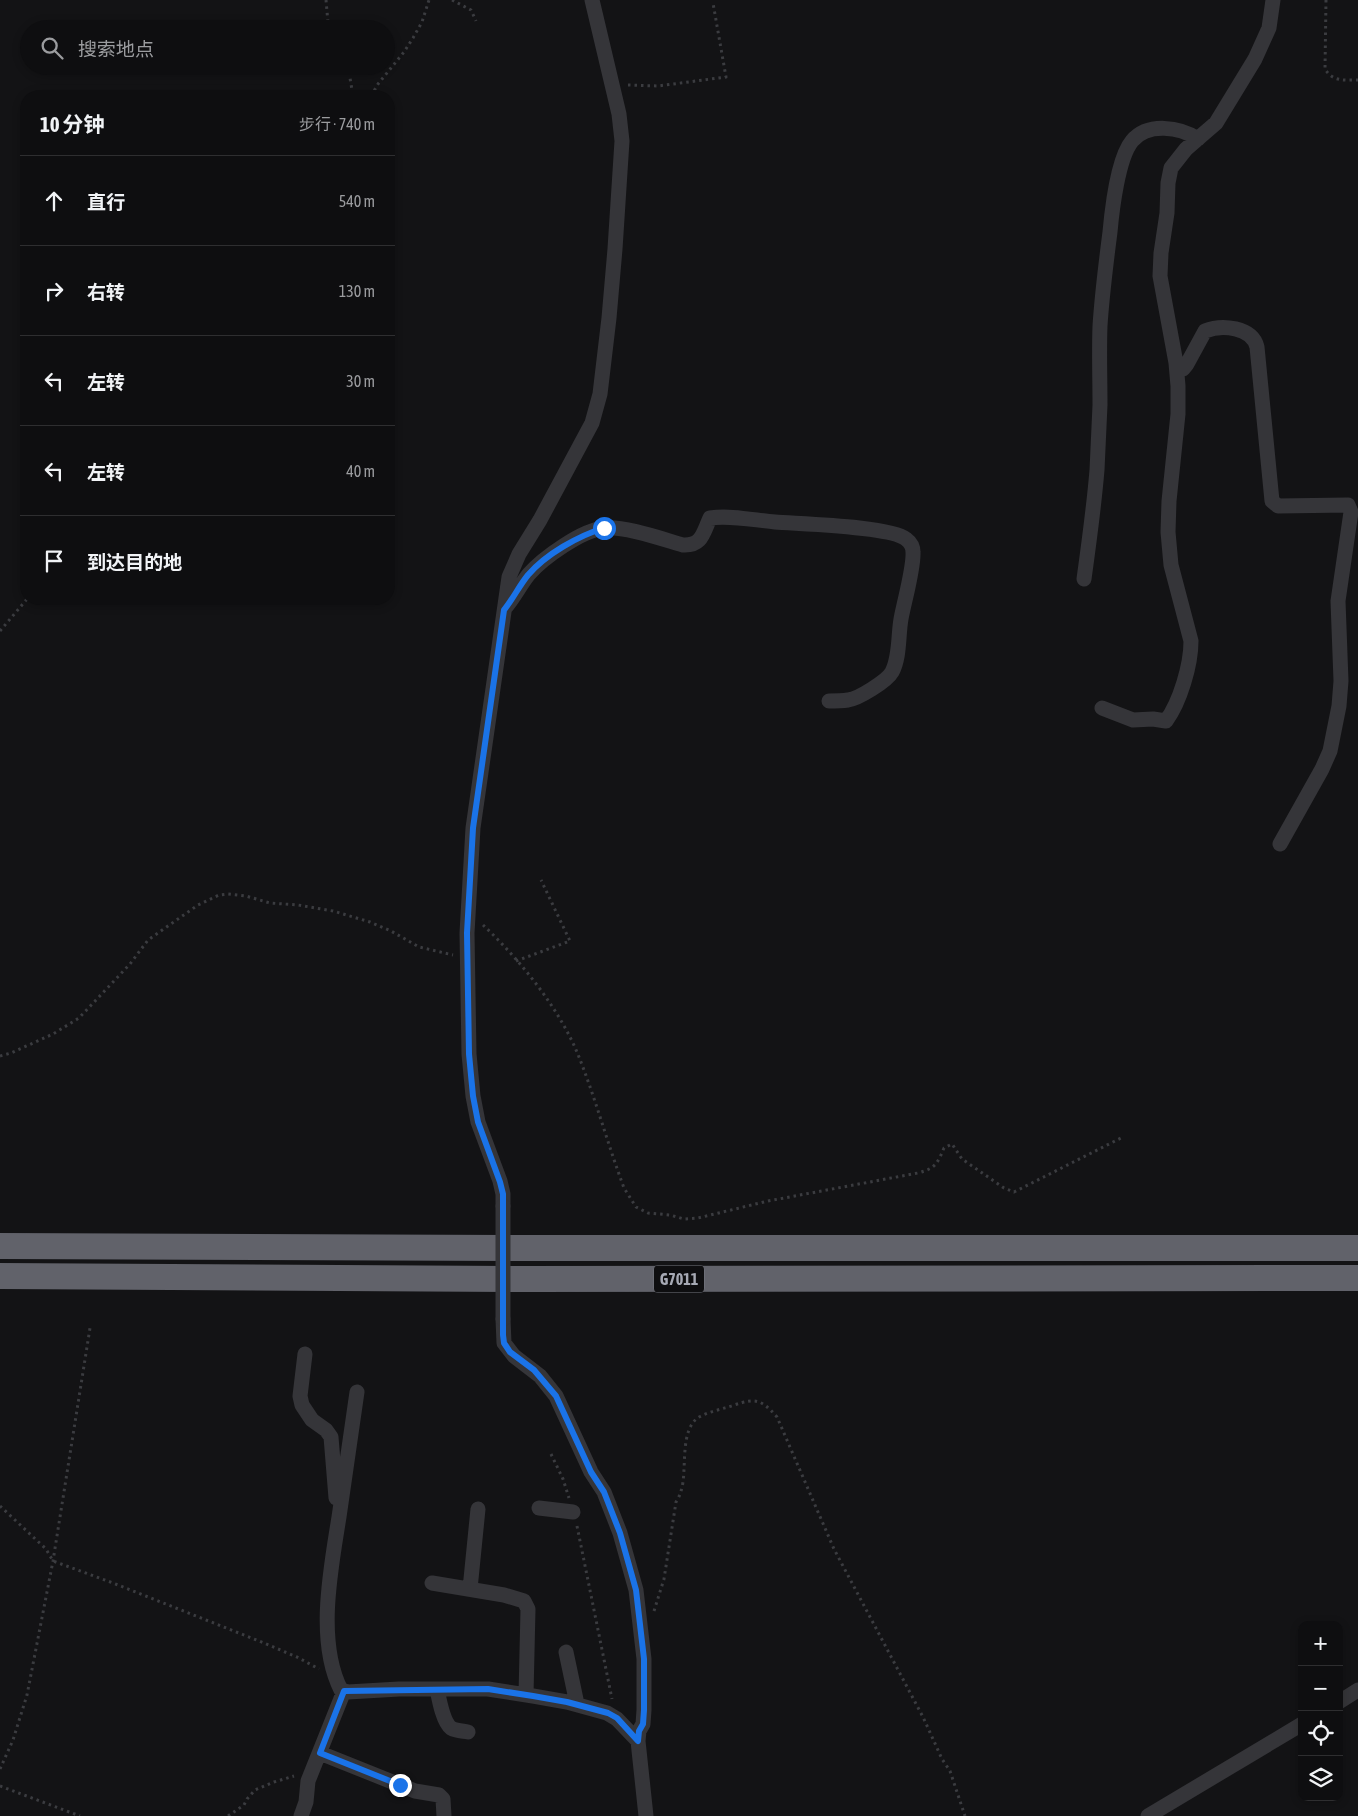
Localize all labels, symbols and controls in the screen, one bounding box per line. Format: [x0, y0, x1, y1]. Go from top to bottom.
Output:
search box [20, 20, 395, 75]
icon: search [38, 34, 66, 62]
text: 搜索地点 [78, 38, 154, 60]
text: 10 分钟 [40, 112, 105, 136]
text: 步行 · 740 m [299, 115, 375, 133]
icon: ahead [40, 187, 68, 215]
text: 直行 [87, 191, 125, 213]
text: 540 m [339, 192, 375, 210]
icon: right [40, 277, 68, 305]
text: 右转 [87, 281, 125, 303]
text: 130 m [339, 282, 375, 300]
icon: left [40, 367, 68, 395]
text: 左转 [87, 371, 125, 393]
text: 30 m [346, 372, 375, 390]
icon: left [40, 457, 68, 485]
text: 左转 [87, 461, 125, 483]
text: 40 m [346, 462, 375, 480]
route start [593, 517, 616, 540]
icon: arrive [40, 547, 68, 575]
text: 到达目的地 [87, 551, 182, 573]
road number: G7011 [654, 1266, 704, 1292]
map controls [1298, 1621, 1343, 1801]
button: + [1298, 1621, 1343, 1666]
button: − [1298, 1666, 1343, 1711]
button: locate [1298, 1711, 1343, 1756]
button: layers [1298, 1756, 1343, 1801]
route end [389, 1774, 412, 1797]

